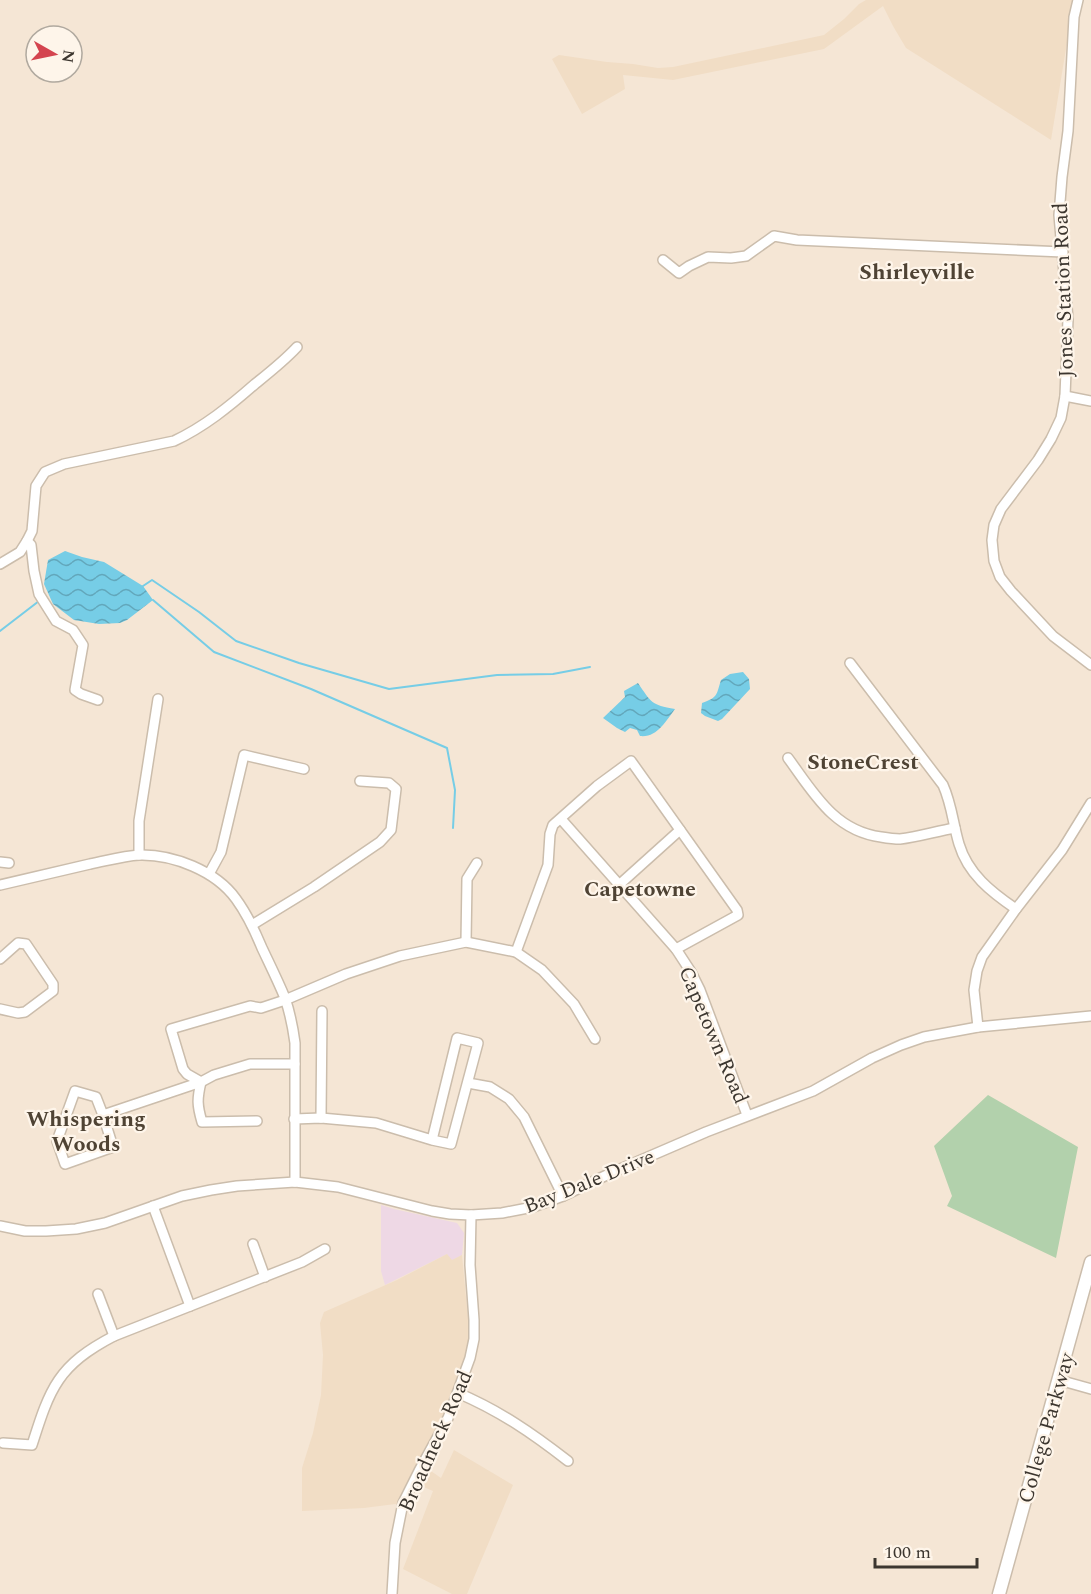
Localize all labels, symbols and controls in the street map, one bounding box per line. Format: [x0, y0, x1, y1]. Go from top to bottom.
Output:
north arrow [24, 24, 84, 84]
text: N [55, 48, 81, 65]
street label: Jones Station Road [1045, 202, 1083, 378]
district label: Shirleyville [859, 256, 975, 289]
district label: StoneCrest [807, 746, 919, 779]
district label: Capetowne [584, 873, 696, 906]
street label: Capetown Road [670, 961, 757, 1109]
district label: Whispering Woods [26, 1103, 146, 1161]
street label: Bay Dale Drive [519, 1141, 660, 1223]
street label: College Parkway [1010, 1348, 1084, 1507]
street label: Broadneck Road [390, 1365, 482, 1518]
scale bar [875, 1531, 977, 1569]
text: 100 m [884, 1539, 931, 1566]

